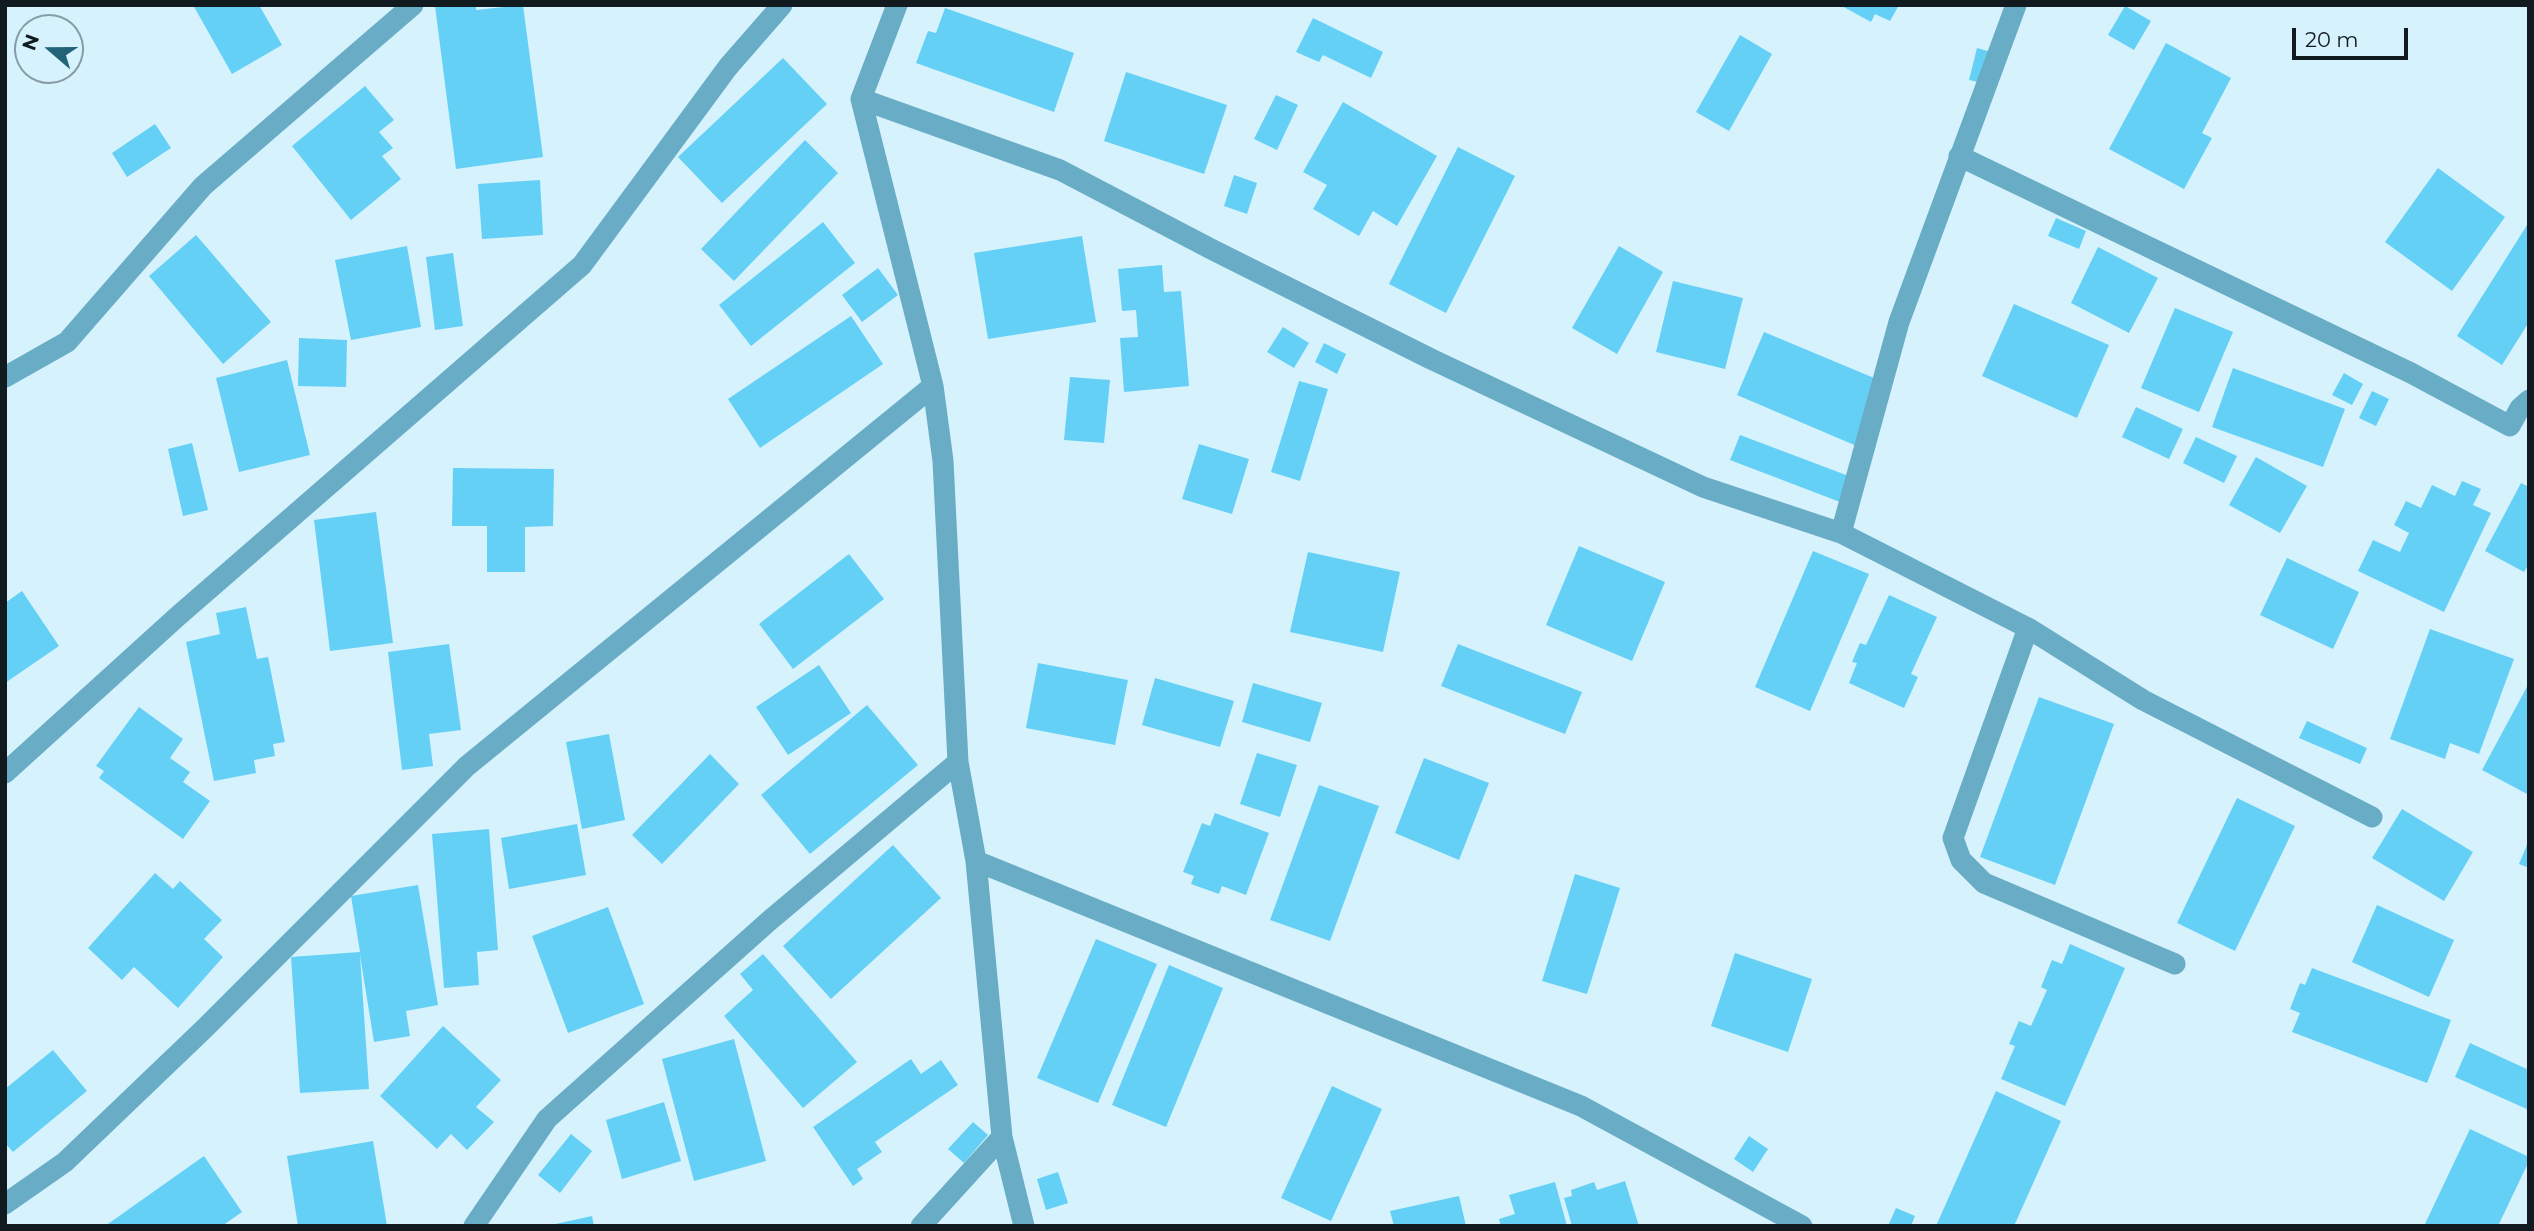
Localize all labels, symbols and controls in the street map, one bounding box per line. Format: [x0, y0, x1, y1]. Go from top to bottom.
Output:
north arrow [14, 14, 84, 84]
scale bar [2296, 14, 2412, 58]
text: 20 m [2305, 27, 2359, 52]
text: N [17, 31, 44, 53]

